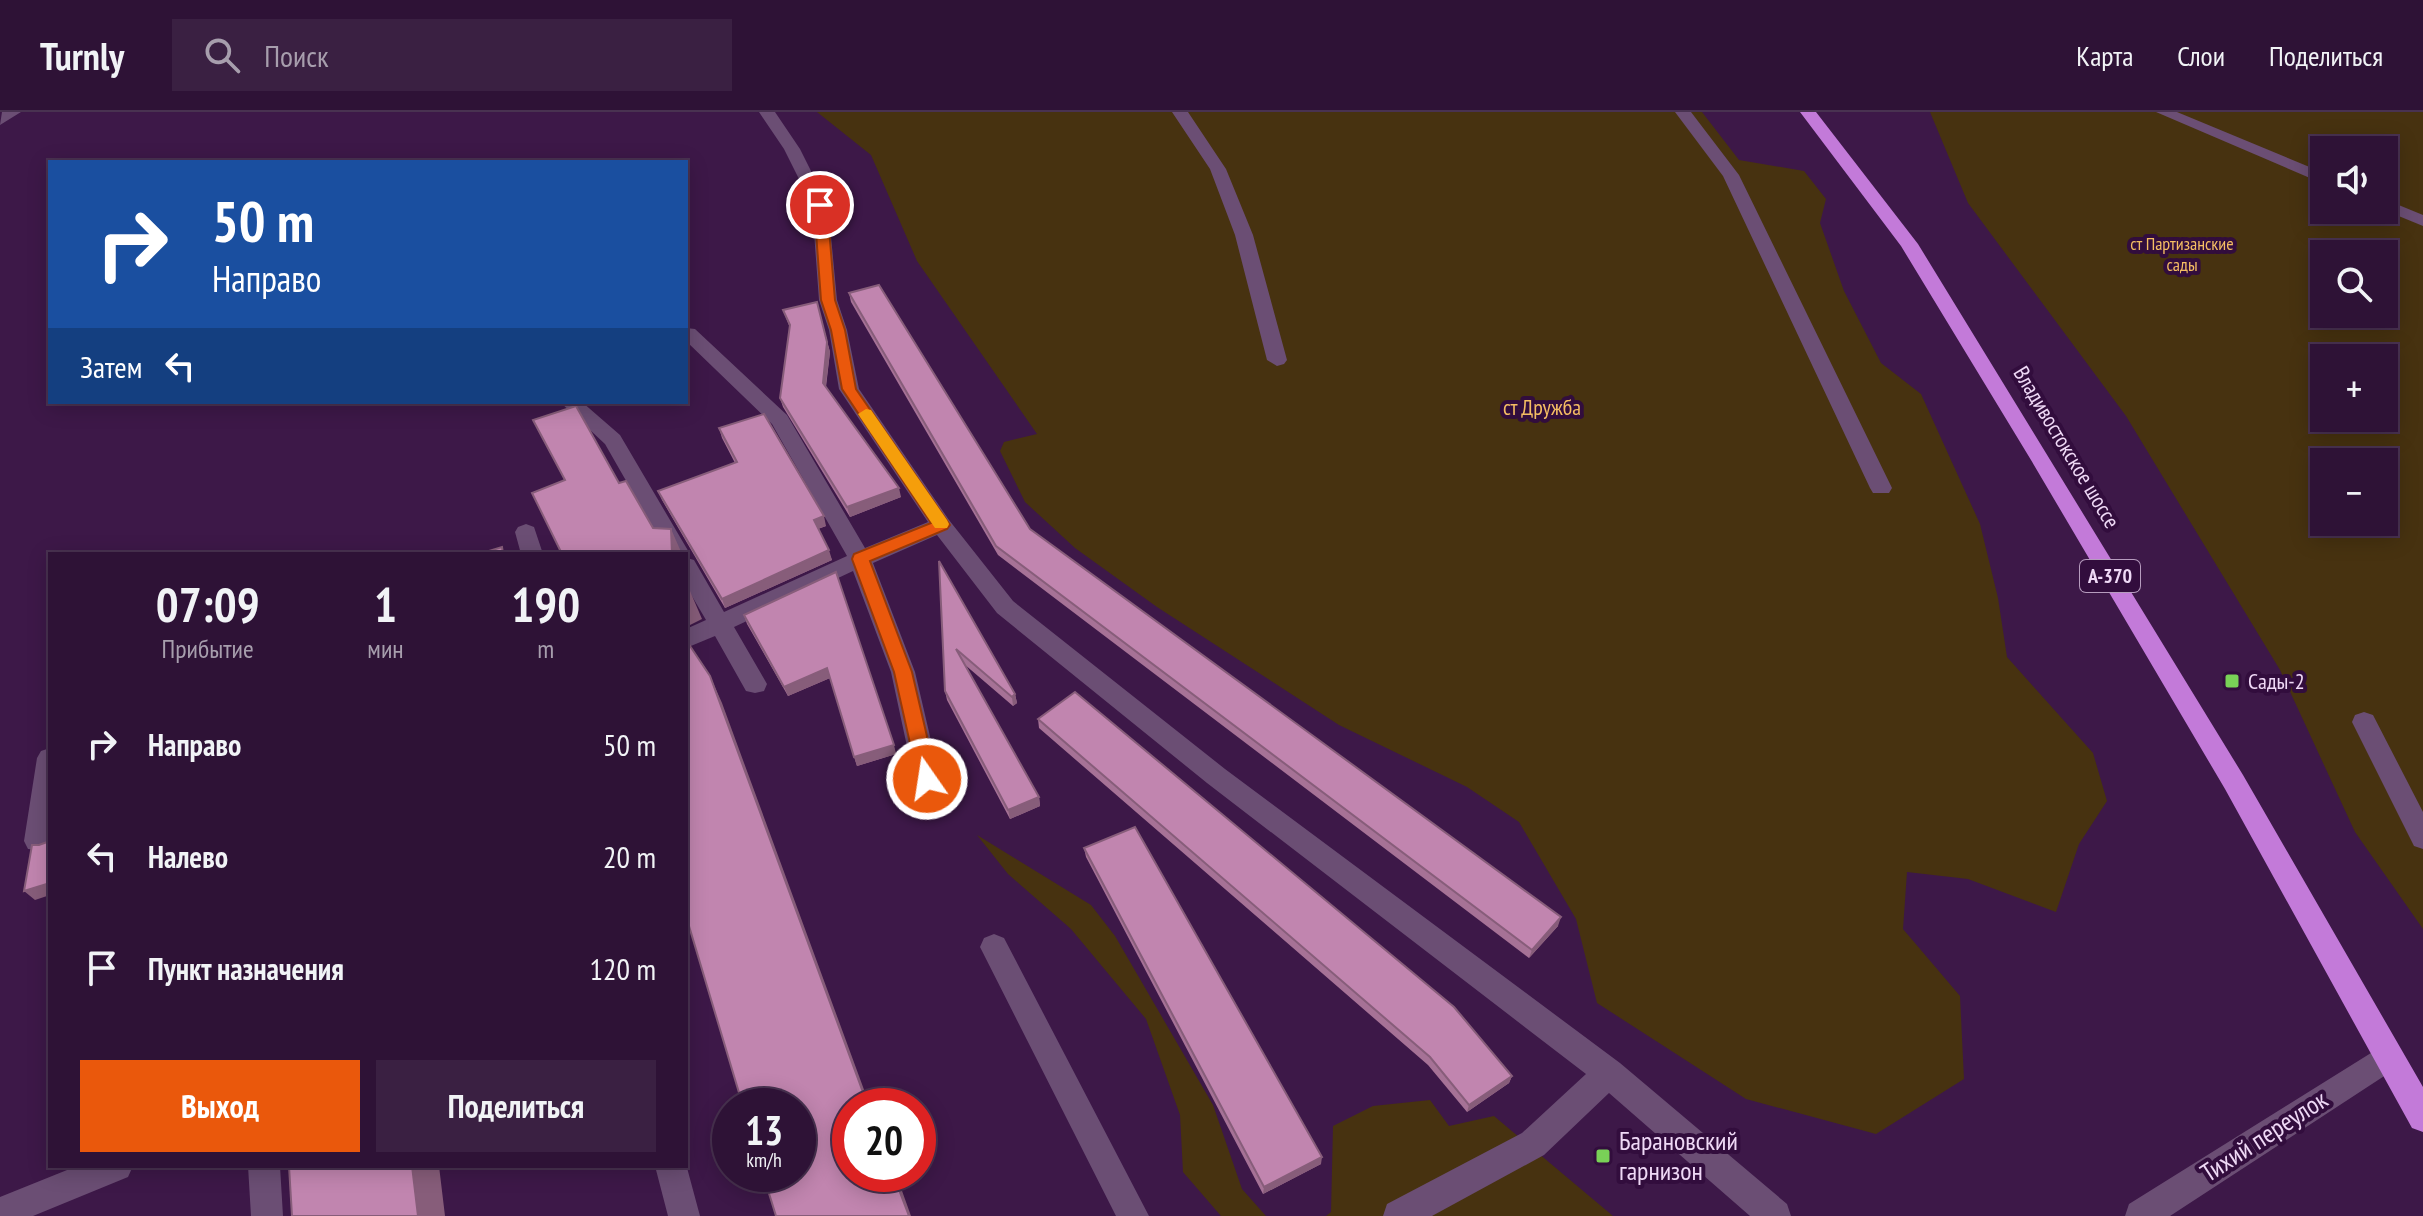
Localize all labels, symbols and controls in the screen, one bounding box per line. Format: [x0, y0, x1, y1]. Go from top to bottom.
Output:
search box [172, 19, 732, 91]
text: Turnly [40, 31, 124, 80]
icon: search [200, 33, 244, 77]
text: Поиск [264, 36, 329, 75]
text: Карта [2076, 37, 2133, 74]
text: Слои [2177, 37, 2225, 74]
text: Поделиться [2269, 37, 2383, 74]
map controls [2310, 136, 2398, 536]
button: sound [2310, 136, 2398, 224]
pin [786, 171, 854, 239]
icon: arrive [798, 183, 842, 227]
text: 50 m [212, 185, 314, 257]
icon: right [80, 192, 184, 296]
park label: ст Партизанские сады [2130, 232, 2234, 276]
button: search [2310, 240, 2398, 328]
text: Направо [212, 255, 321, 302]
icon: left [158, 344, 202, 388]
button: + [2310, 344, 2398, 432]
text: Затем [80, 347, 142, 386]
street label: Владивостокское шоссе [2008, 361, 2126, 533]
park label: ст Дружба [1503, 393, 1581, 421]
button: − [2310, 448, 2398, 536]
road number: А-370 [2080, 560, 2140, 592]
text: 07:09 [156, 573, 260, 635]
text: 1 [374, 573, 397, 635]
text: 190 [511, 573, 580, 635]
text: Прибытие [162, 632, 254, 665]
text: мин [367, 632, 404, 665]
text: m [537, 632, 554, 665]
place label: Сады-2 [2248, 667, 2305, 695]
marker: Сады-2 [2223, 672, 2241, 690]
icon: right [80, 722, 124, 766]
text: Направо [148, 725, 241, 764]
text: 50 m [603, 725, 656, 764]
position arrow [885, 737, 969, 821]
icon: left [80, 834, 124, 878]
text: Налево [148, 837, 228, 876]
text: 20 m [603, 837, 656, 876]
icon: arrive [80, 946, 124, 990]
text: Пункт назначения [148, 949, 344, 988]
text: 120 m [590, 949, 656, 988]
button: Выход [80, 1060, 360, 1152]
button: Поделиться [376, 1060, 656, 1152]
street label: Тихий переулок [2194, 1082, 2333, 1189]
speed limit sign: 20 [832, 1088, 936, 1192]
text: 13 [745, 1104, 783, 1156]
place label: Барановский гарнизон [1619, 1124, 1738, 1187]
text: km/h [746, 1147, 782, 1173]
marker: Барановский гарнизон [1594, 1147, 1612, 1165]

